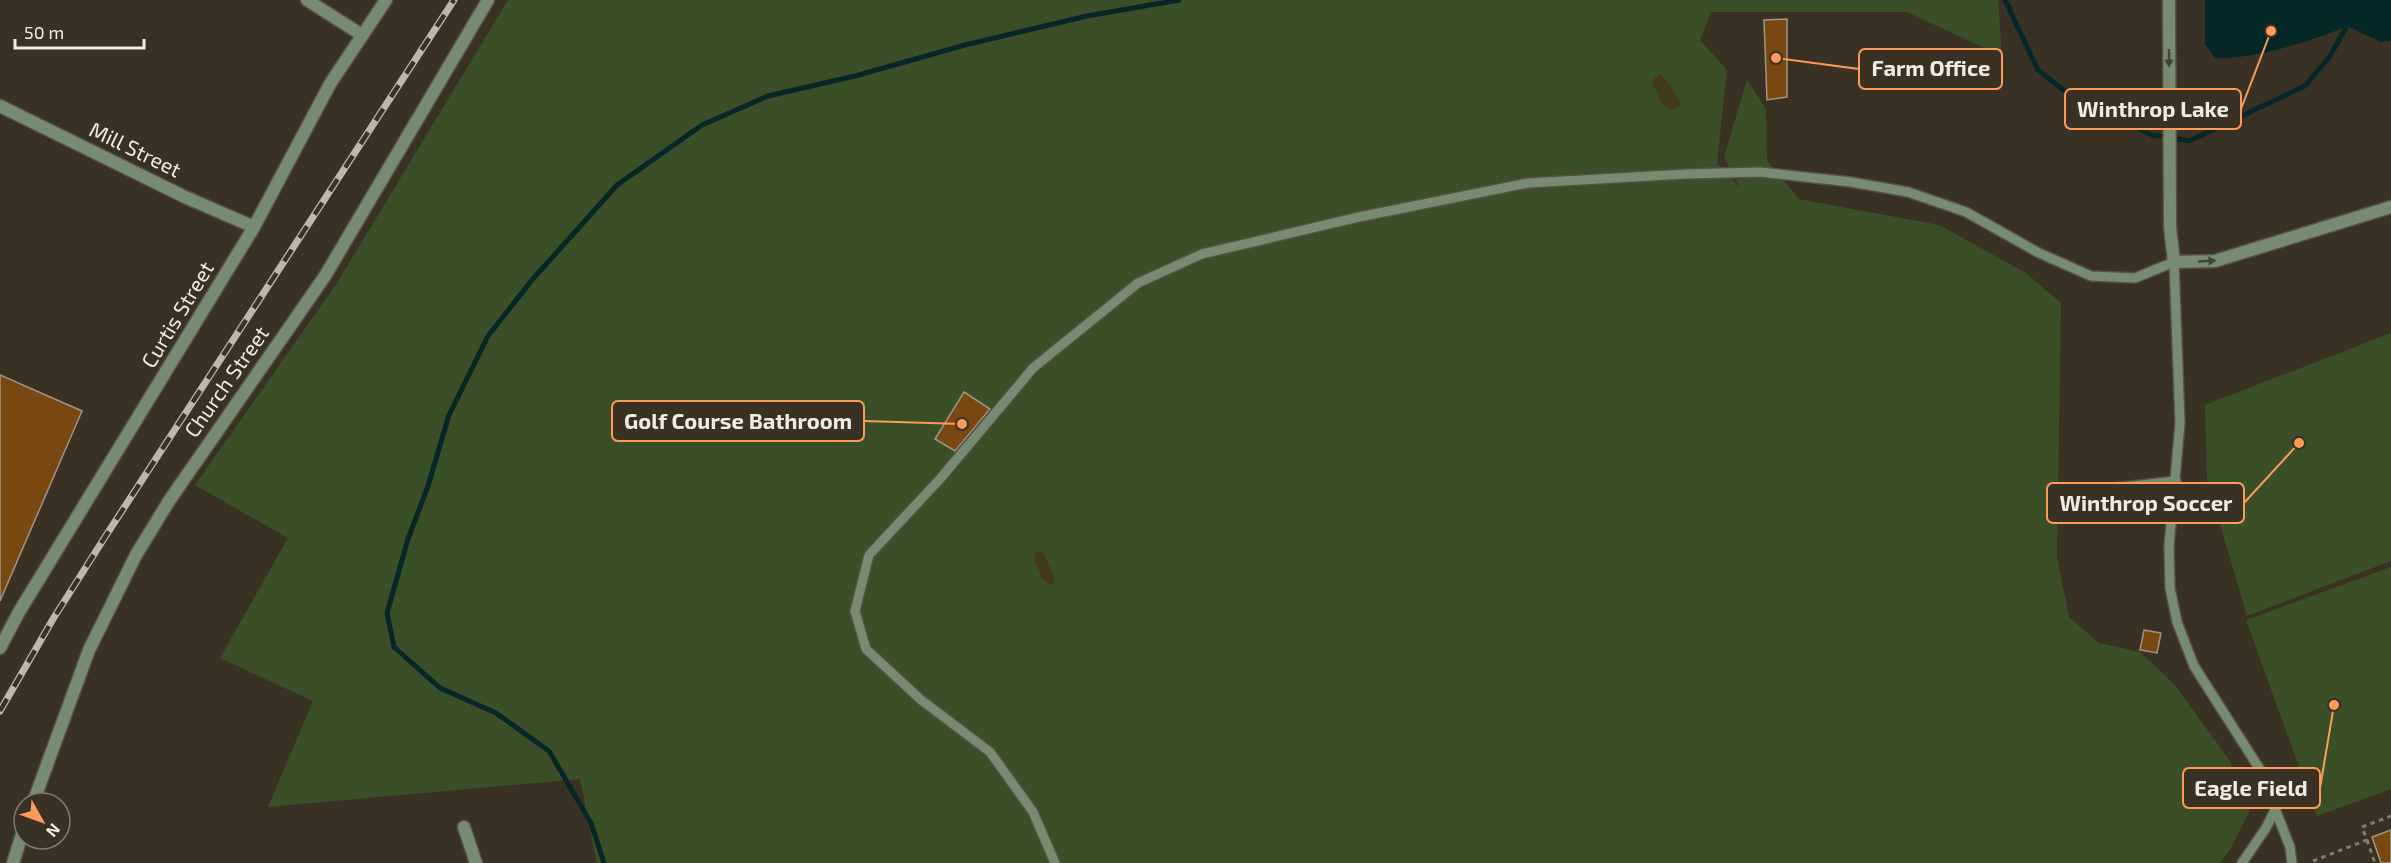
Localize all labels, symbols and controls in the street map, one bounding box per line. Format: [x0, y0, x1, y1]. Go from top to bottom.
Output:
scale bar [15, 12, 144, 50]
text: 50 m [24, 21, 64, 43]
callout: Farm Office [1859, 49, 2002, 89]
one-way arrow [2164, 49, 2174, 68]
text: Farm Office [1872, 54, 1990, 80]
callout: Winthrop Lake [2065, 89, 2241, 129]
text: Winthrop Lake [2077, 95, 2229, 121]
street label: Mill Street [86, 116, 185, 182]
street label: Curtis Street [135, 257, 218, 372]
one-way arrow [2197, 257, 2216, 266]
street label: Church Street [178, 321, 273, 441]
callout: Golf Course Bathroom [612, 401, 864, 441]
text: Golf Course Bathroom [624, 407, 852, 433]
callout: Winthrop Soccer [2047, 483, 2244, 523]
text: Winthrop Soccer [2060, 489, 2233, 515]
callout: Eagle Field [2183, 768, 2320, 808]
text: Eagle Field [2194, 774, 2308, 800]
north arrow [12, 791, 72, 851]
text: N [43, 820, 65, 841]

